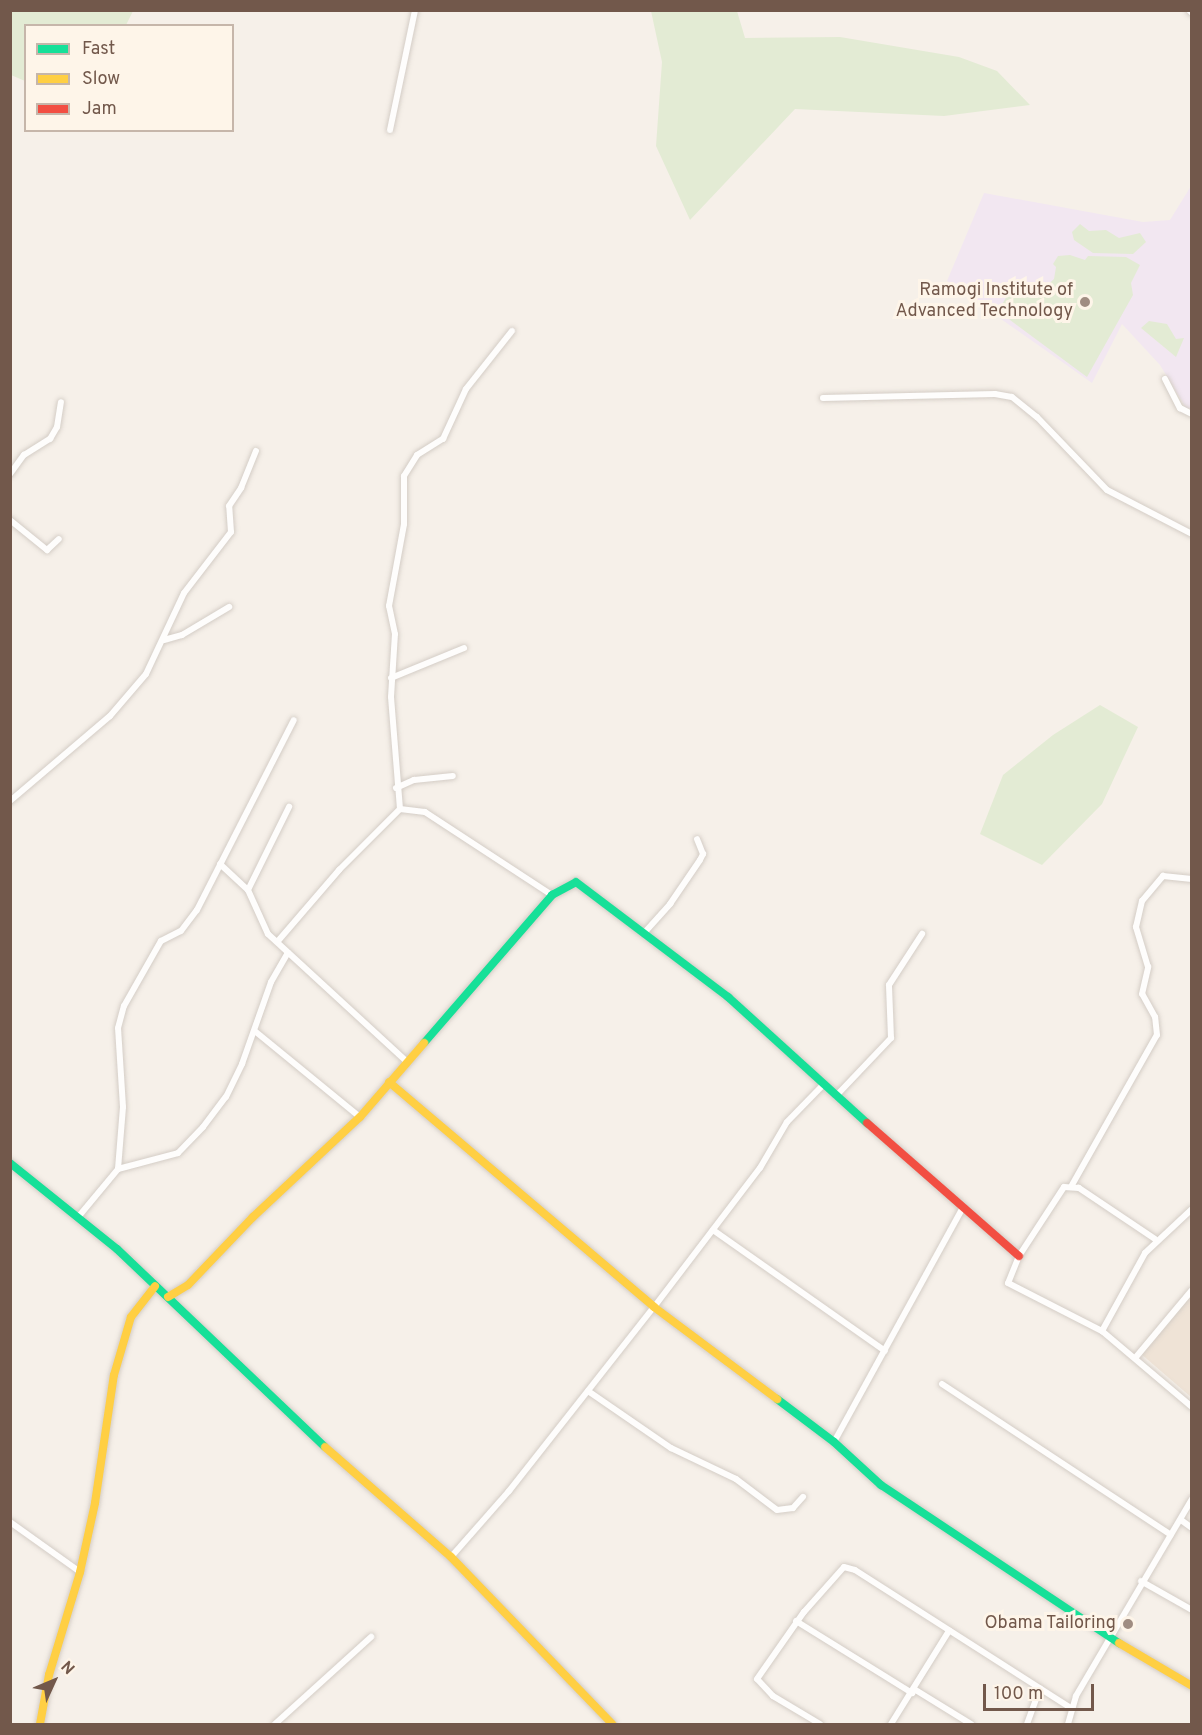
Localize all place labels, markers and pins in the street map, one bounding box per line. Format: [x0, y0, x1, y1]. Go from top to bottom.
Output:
place label: Ramogi Institute of Advanced Technology [895, 281, 1073, 324]
marker: Ramogi Institute of Advanced Technology [1078, 295, 1092, 309]
place label: Obama Tailoring [984, 1613, 1116, 1635]
marker: Obama Tailoring [1121, 1617, 1135, 1631]

